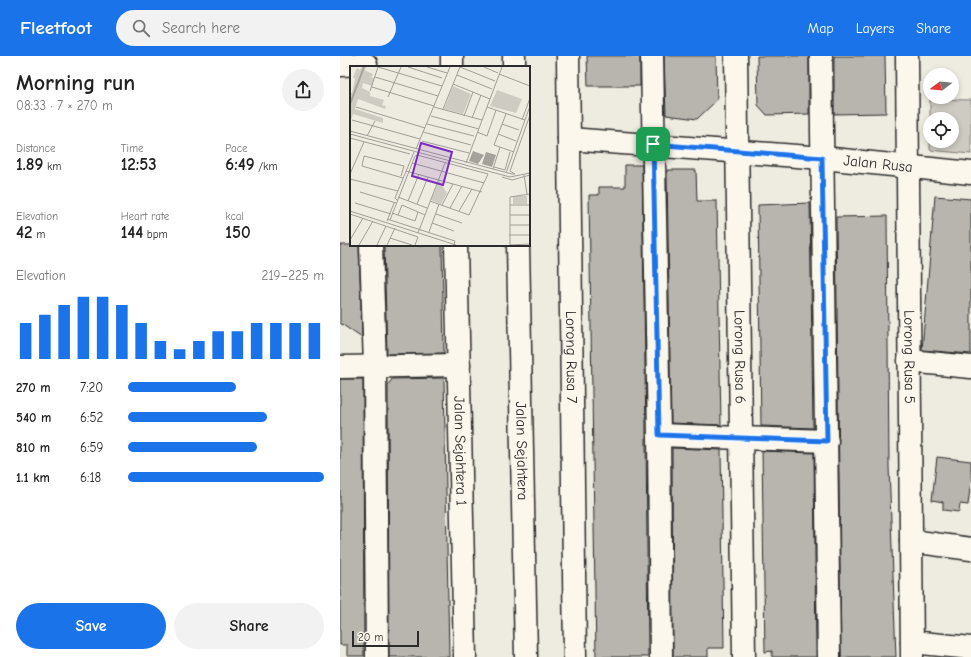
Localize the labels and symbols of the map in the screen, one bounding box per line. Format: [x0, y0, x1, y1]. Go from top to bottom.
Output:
inset map [350, 66, 530, 246]
north arrow [923, 68, 959, 104]
pin [636, 127, 670, 161]
street label: Jalan Rusa [843, 151, 914, 176]
street label: Lorong Rusa 7 [562, 310, 581, 403]
street label: Lorong Rusa 6 [730, 310, 750, 404]
street label: Lorong Rusa 5 [900, 310, 919, 404]
street label: Jalan Sejahtera 1 [450, 396, 471, 506]
street label: Jalan Sejahtera [512, 401, 532, 501]
scale bar [352, 629, 419, 648]

